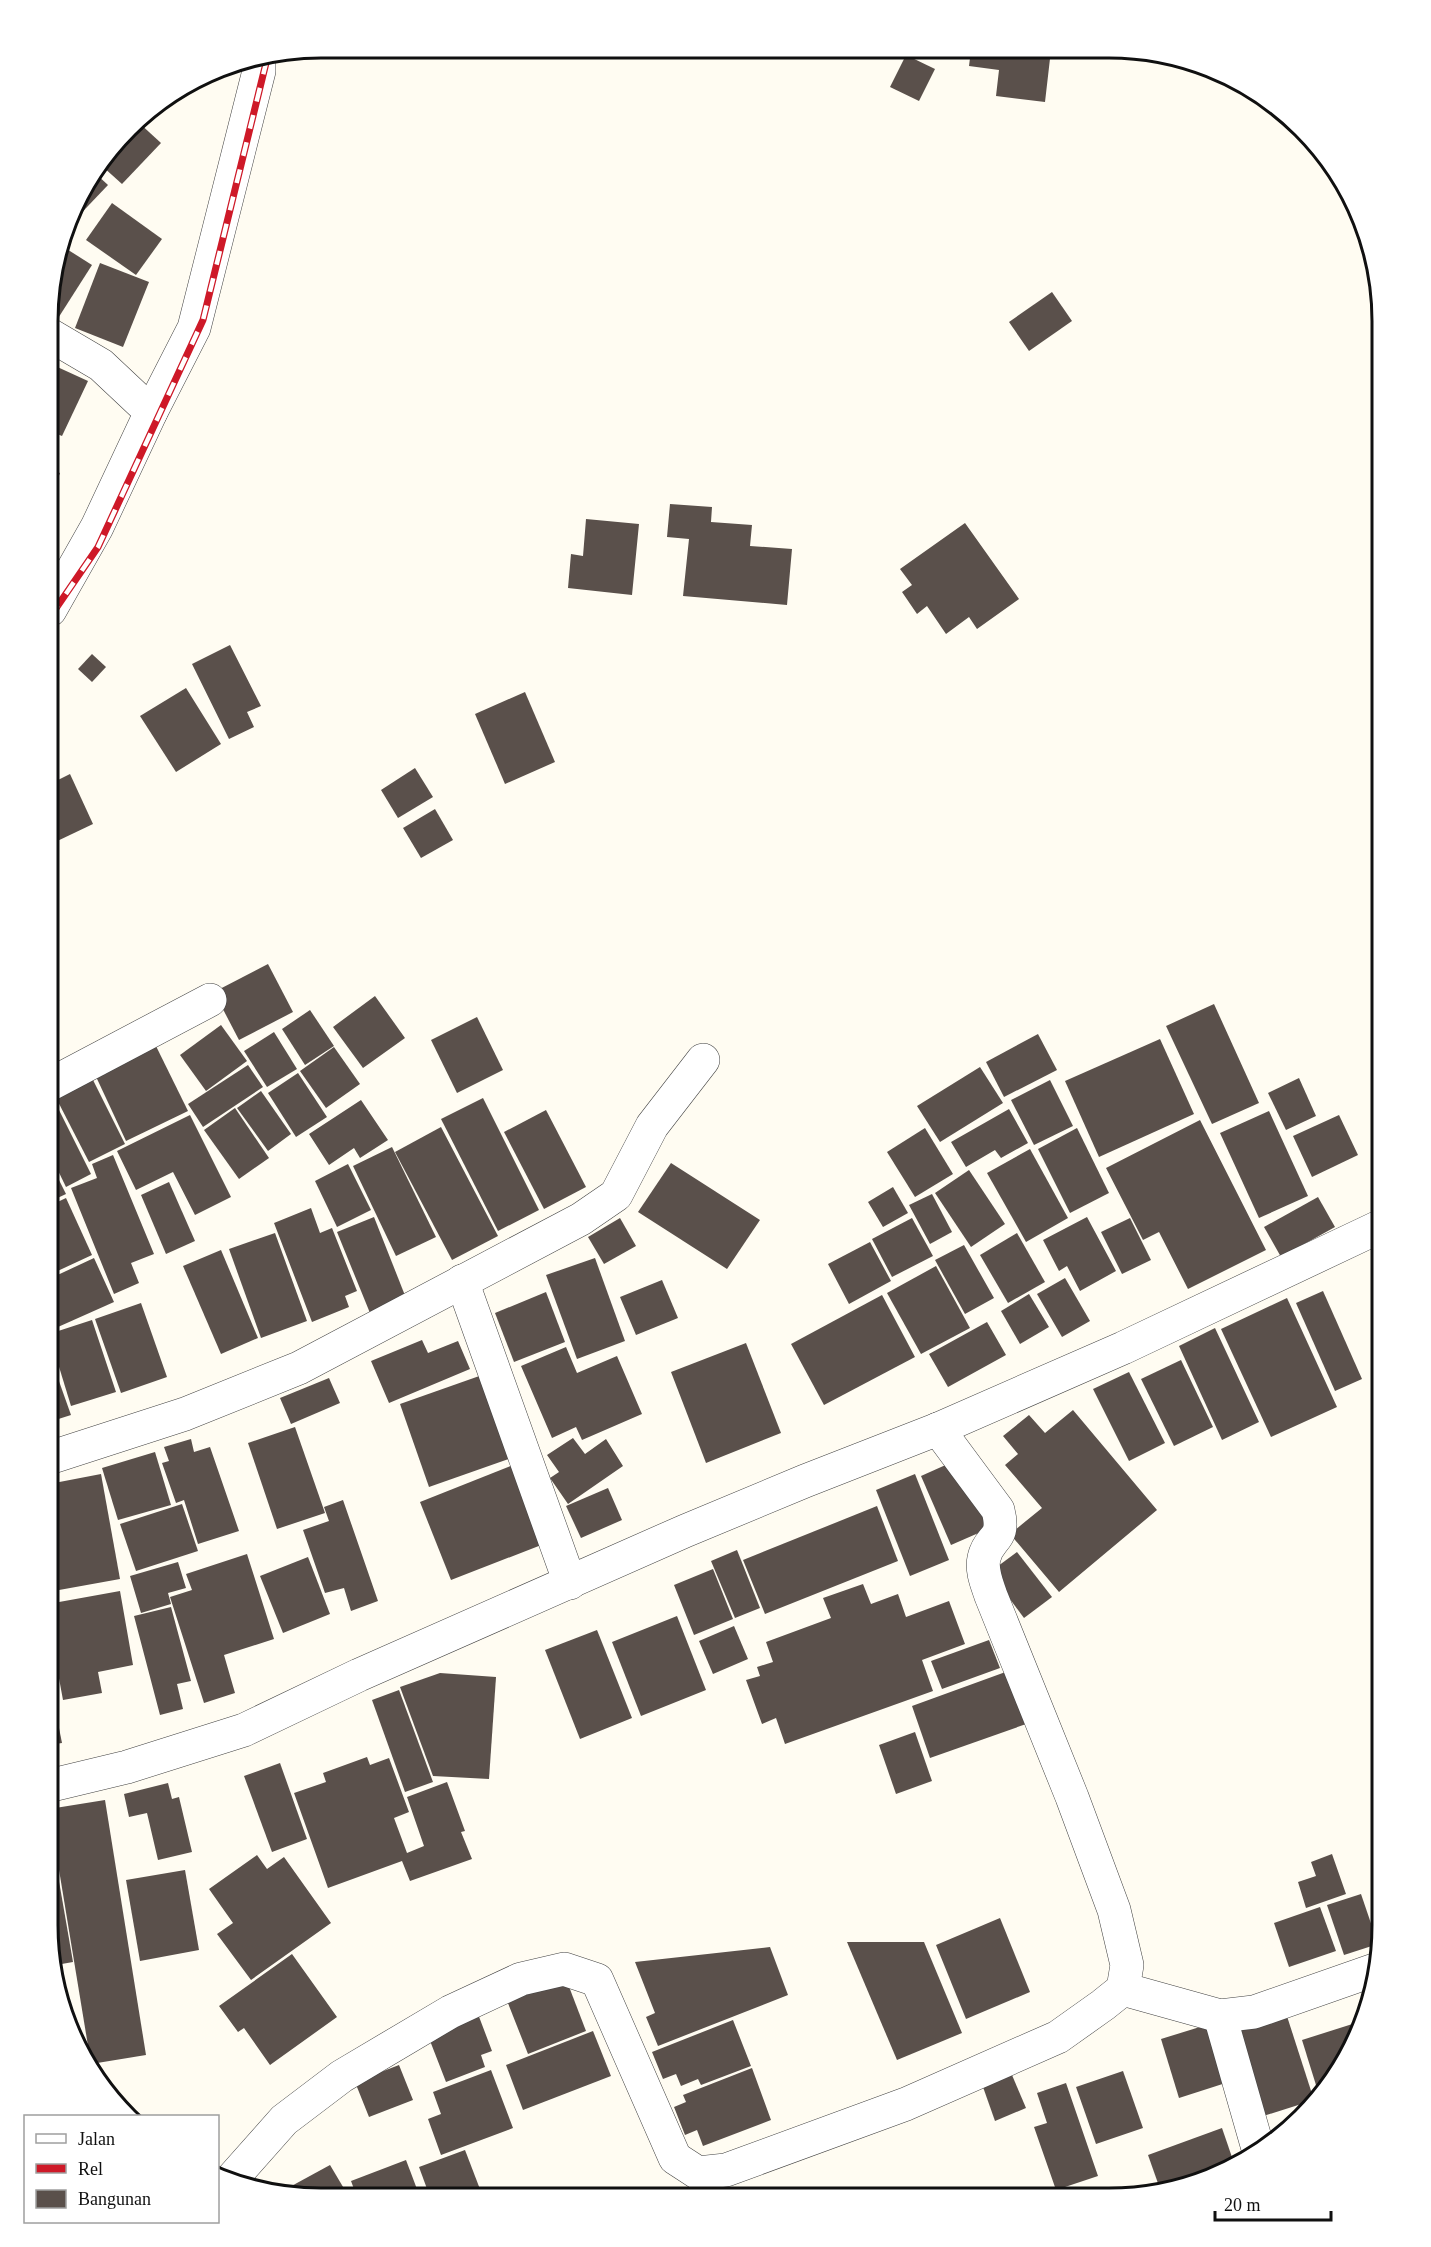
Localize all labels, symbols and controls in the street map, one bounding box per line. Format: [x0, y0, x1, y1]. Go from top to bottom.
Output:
legend [24, 2115, 219, 2223]
text: Jalan [78, 2129, 115, 2149]
text: Rel [78, 2159, 103, 2179]
scale bar [1215, 2184, 1330, 2222]
text: Bangunan [78, 2189, 151, 2209]
text: 20 m [1224, 2195, 1261, 2215]

